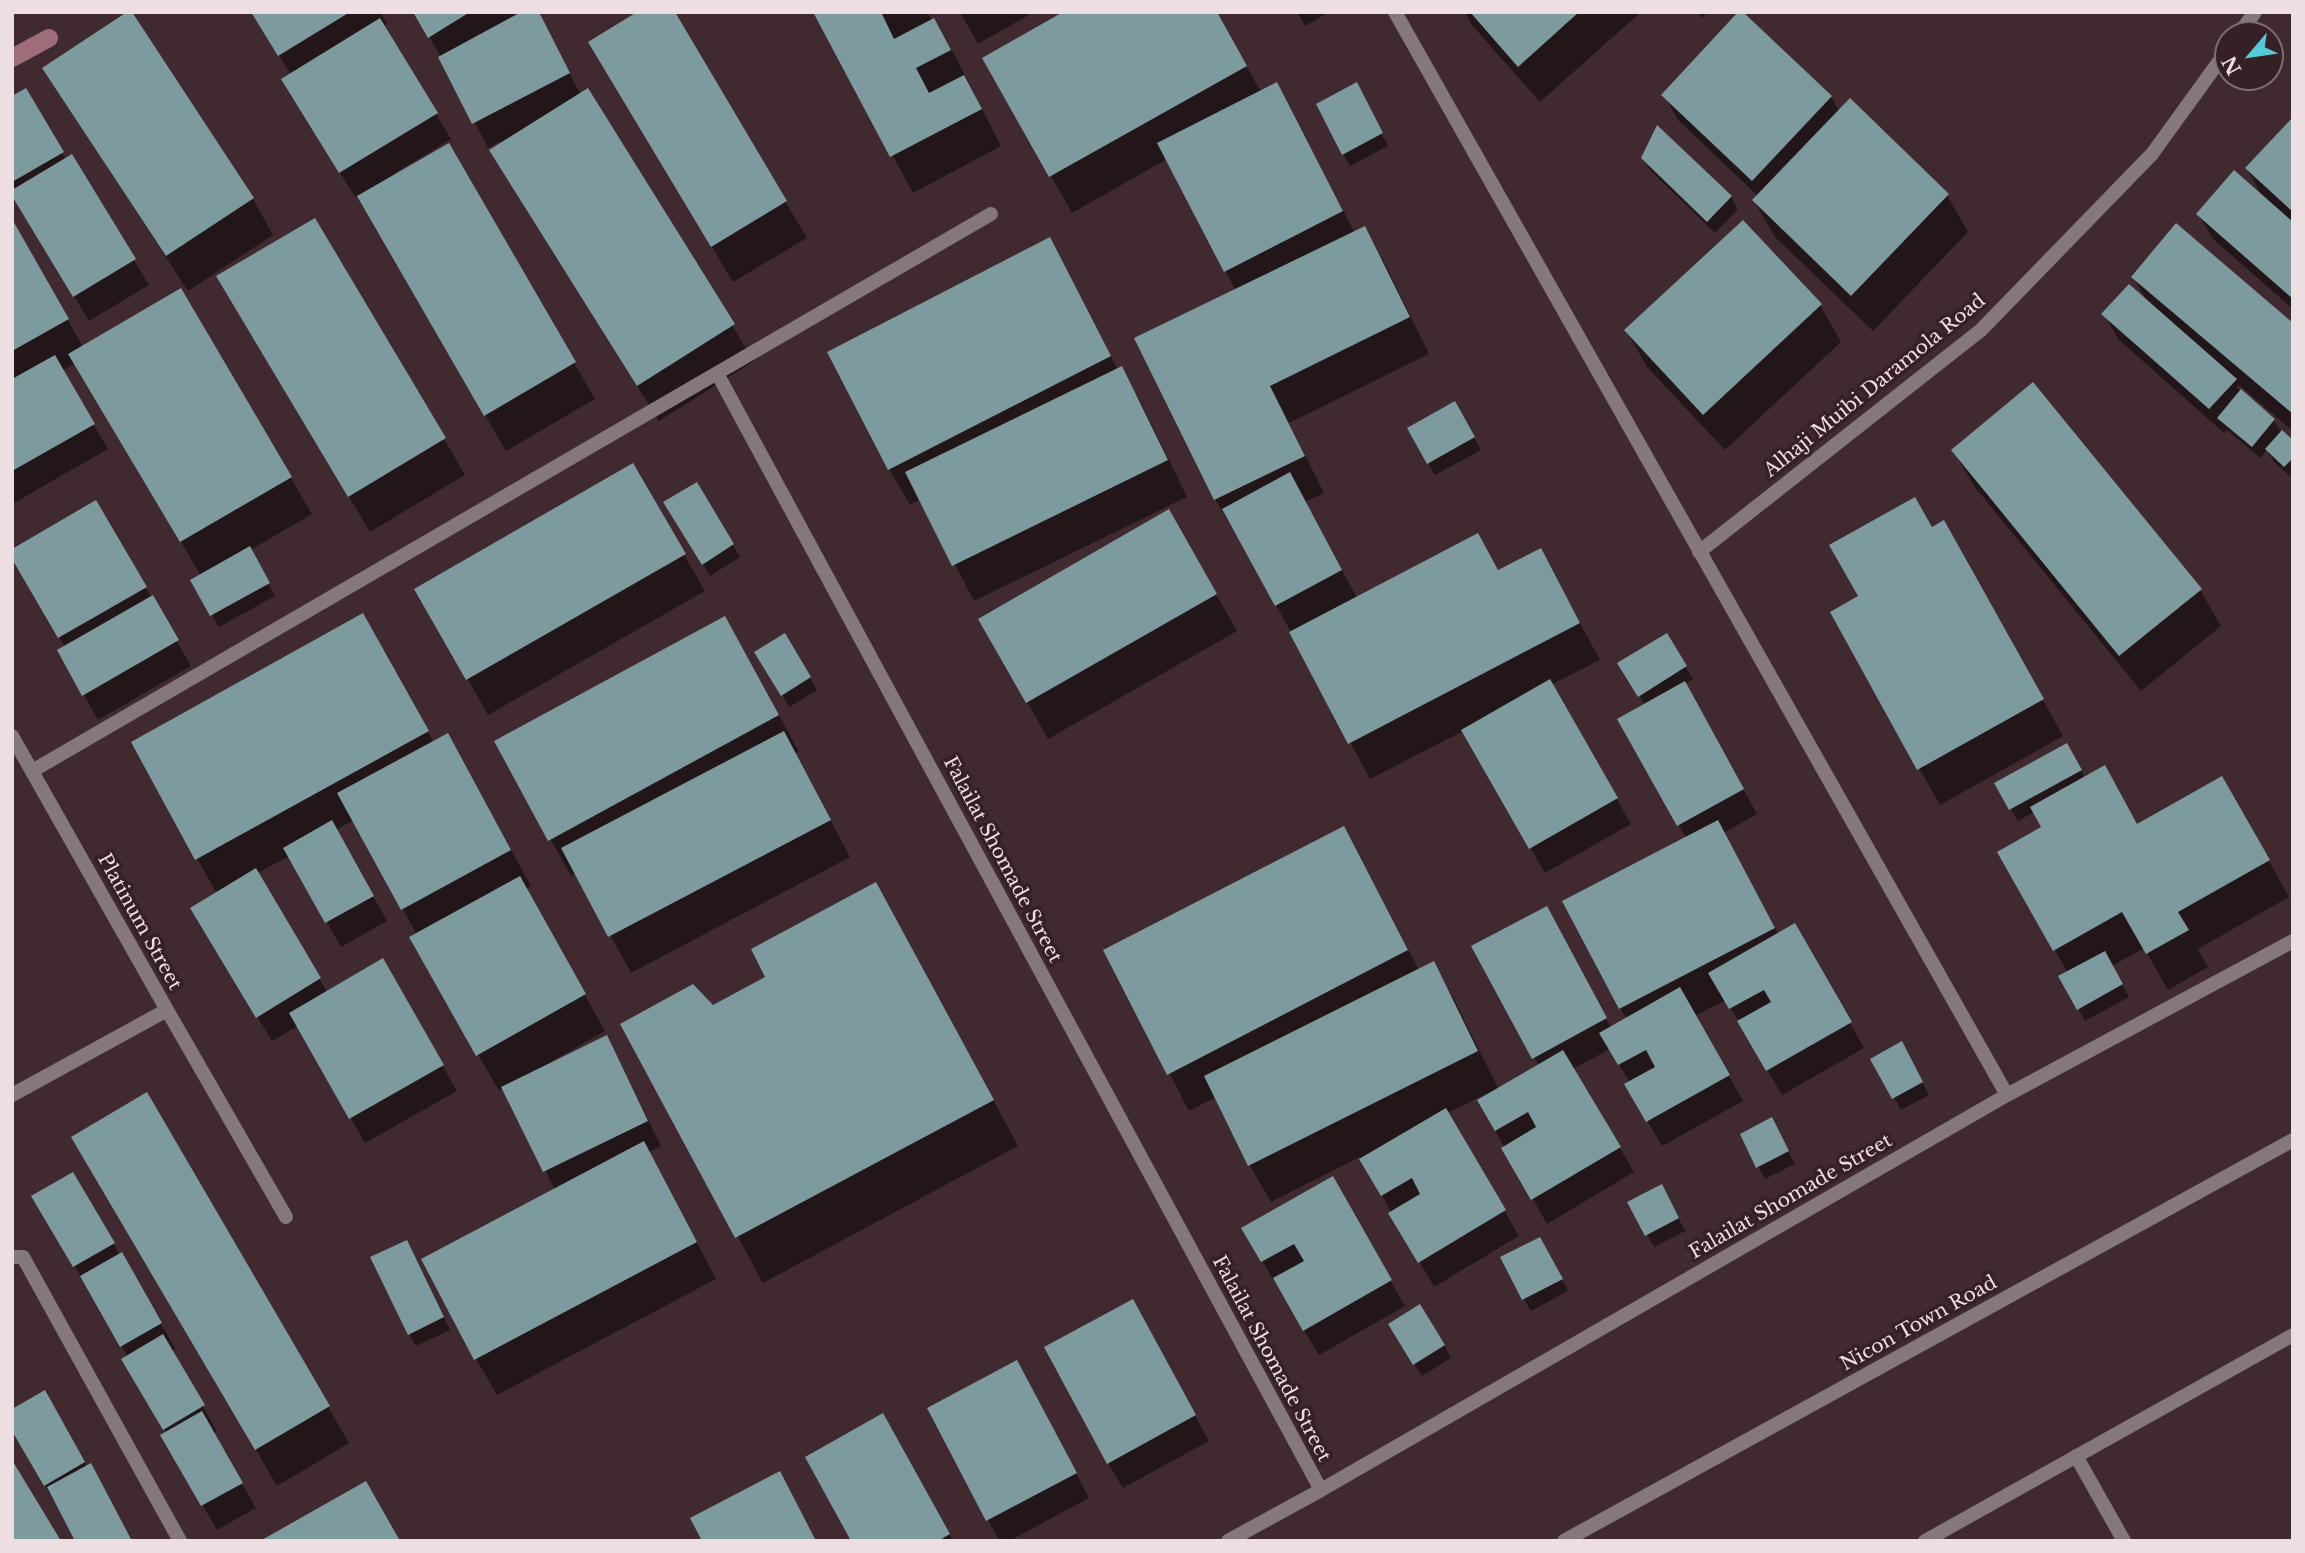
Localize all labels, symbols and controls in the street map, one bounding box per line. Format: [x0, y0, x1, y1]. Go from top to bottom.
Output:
north arrow [2214, 21, 2284, 91]
text: N [2218, 52, 2246, 79]
street label: Alhaji Muibi Daramola Road [1760, 290, 1990, 482]
street label: Falailat Shomade Street [938, 753, 1066, 967]
street label: Platinum Street [92, 850, 186, 994]
street label: Falailat Shomade Street [1686, 1130, 1896, 1264]
street label: Falailat Shomade Street [1207, 1252, 1335, 1466]
street label: Nicon Town Road [1837, 1272, 2001, 1376]

